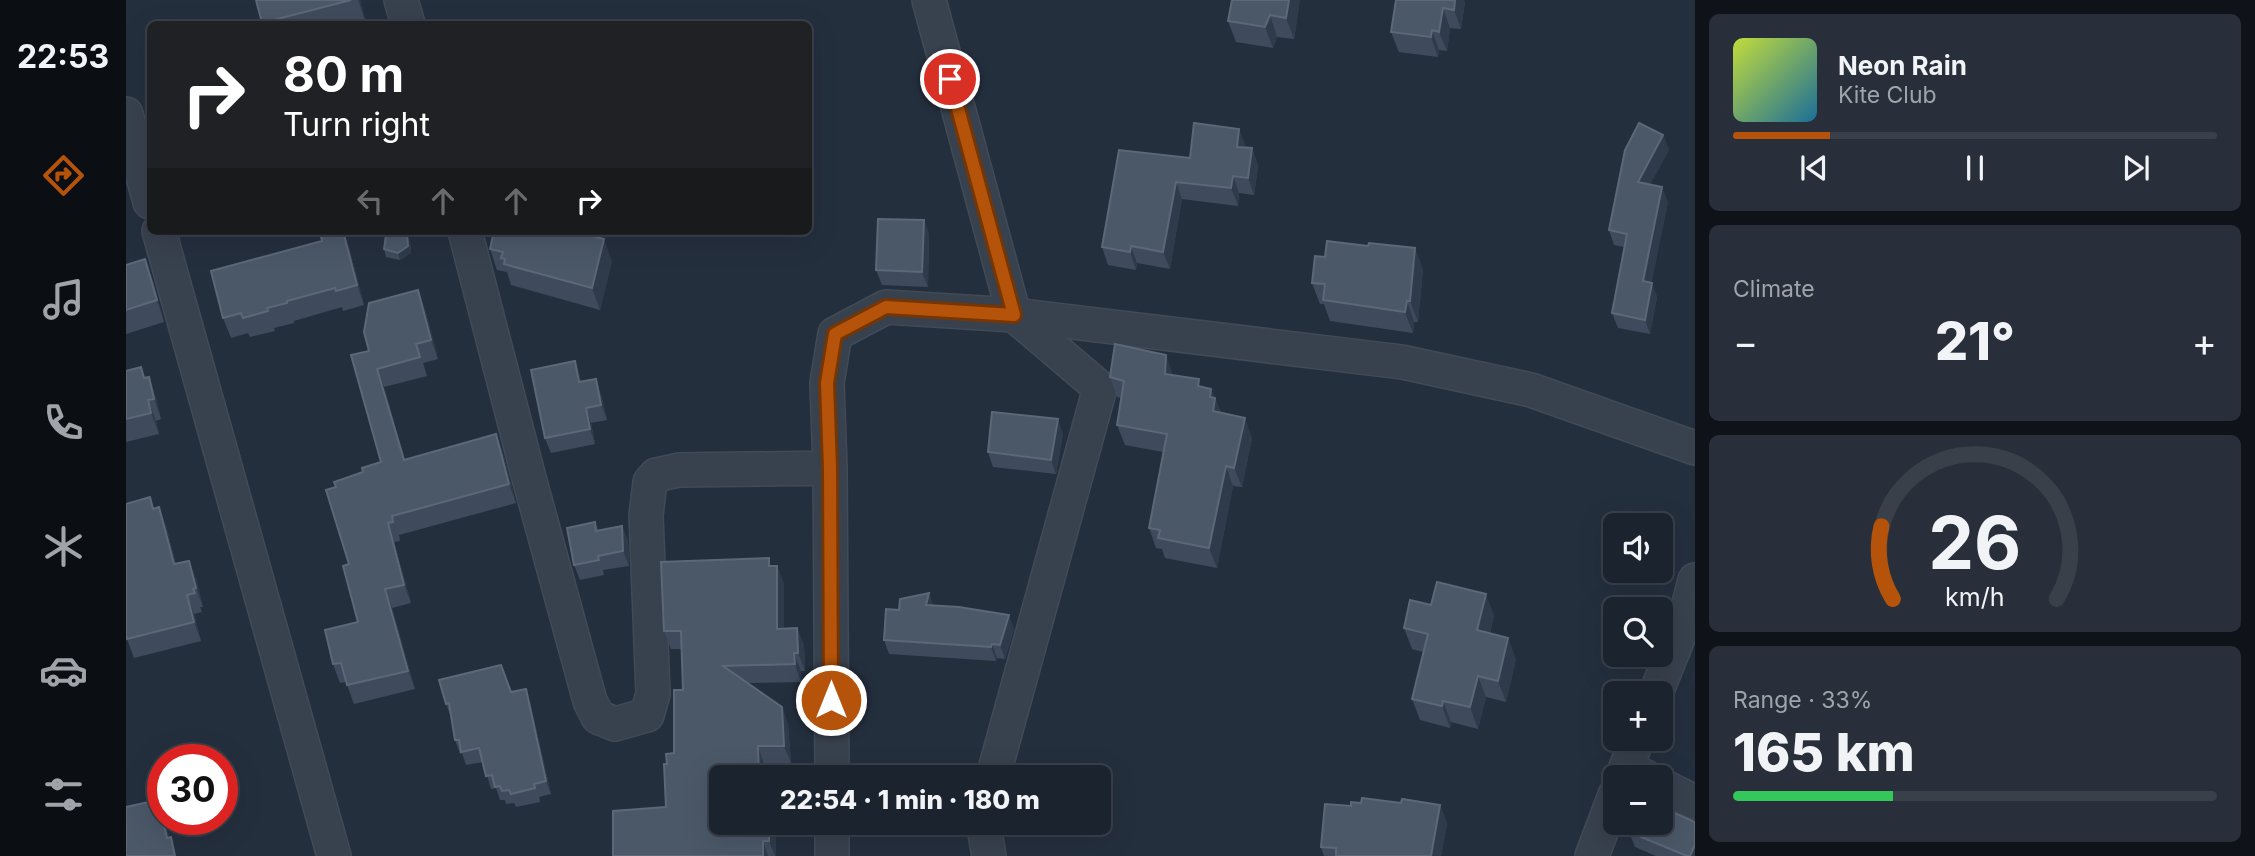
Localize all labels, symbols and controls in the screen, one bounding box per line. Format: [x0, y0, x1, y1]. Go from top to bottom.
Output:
text: 22:53 [17, 37, 109, 76]
text: 80 m [283, 45, 404, 104]
icon: right [168, 49, 259, 140]
pin [920, 49, 980, 109]
text: Neon Rain [1838, 50, 1967, 81]
icon: arrive [931, 60, 969, 98]
text: Kite Club [1838, 81, 1937, 109]
text: Turn right [283, 105, 430, 144]
icon: previous [1795, 149, 1833, 187]
icon: pause [1956, 149, 1994, 187]
icon: next [2117, 149, 2155, 187]
icon: directions [39, 151, 88, 200]
icon: left [351, 182, 389, 220]
icon: ahead [424, 182, 462, 220]
icon: ahead [497, 182, 535, 220]
icon: right [570, 182, 608, 220]
icon: music [39, 275, 88, 324]
text: Climate [1733, 275, 1815, 303]
text: 21° [1935, 310, 2015, 373]
text: − [1733, 319, 1758, 365]
text: + [2192, 319, 2217, 365]
icon: phone [39, 398, 88, 447]
text: 26 [1928, 499, 2022, 588]
map controls [1603, 513, 1673, 835]
button: sound [1603, 513, 1673, 583]
icon: climate [39, 522, 88, 571]
text: km/h [1945, 582, 2005, 612]
button: search [1603, 597, 1673, 667]
icon: car [39, 646, 88, 695]
position arrow [794, 663, 868, 737]
button: + [1603, 681, 1673, 751]
text: Range · 33% [1733, 686, 1872, 714]
text: 165 km [1733, 721, 1915, 784]
speed limit sign: 30 [147, 744, 238, 835]
button: − [1603, 765, 1673, 835]
icon: filters [39, 770, 88, 819]
text: 22:54 · 1 min · 180 m [780, 784, 1040, 815]

